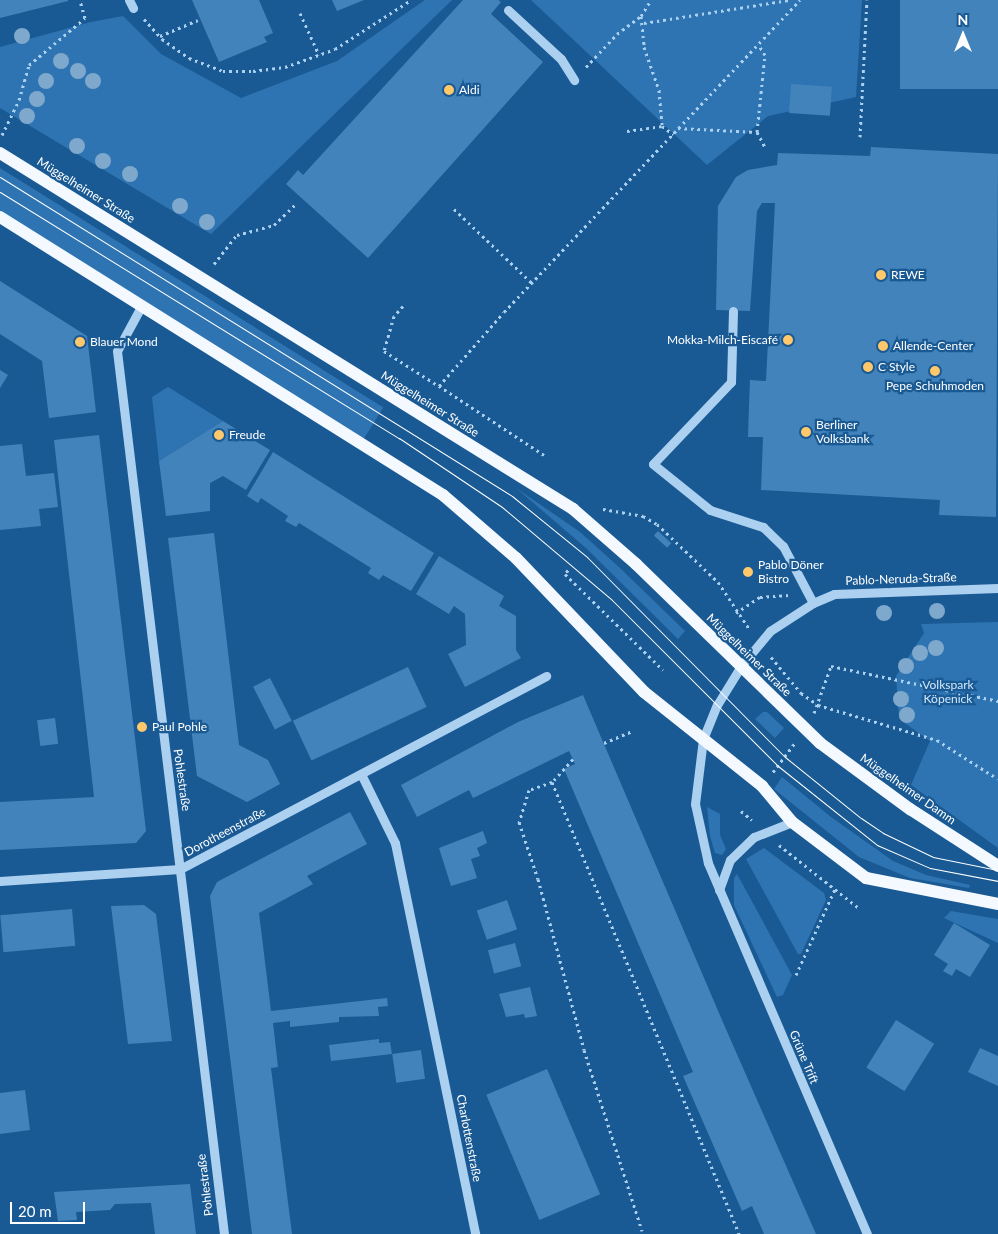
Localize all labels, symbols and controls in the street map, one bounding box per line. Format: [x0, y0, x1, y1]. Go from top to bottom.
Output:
north arrow [938, 10, 988, 60]
text: N [958, 11, 968, 28]
place label: Aldi [459, 83, 480, 97]
marker: Aldi [443, 84, 455, 96]
street label: Müggelheimer Straße [34, 154, 138, 226]
place label: REWE [891, 268, 925, 282]
marker: REWE [875, 269, 887, 281]
place label: Mokka-Milch-Eiscafé [667, 333, 778, 347]
marker: Mokka-Milch-Eiscafé [782, 334, 794, 346]
place label: Blauer Mond [90, 335, 158, 349]
marker: Blauer Mond [74, 336, 86, 348]
place label: Allende-Center [893, 339, 973, 353]
marker: Allende-Center [877, 340, 889, 352]
place label: C Style [878, 360, 915, 374]
marker: C Style [862, 361, 874, 373]
marker: Pepe Schuhmoden [929, 365, 941, 377]
street label: Müggelheimer Straße [378, 368, 482, 440]
place label: Pepe Schuhmoden [886, 379, 984, 393]
place label: Berliner Volksbank [816, 418, 870, 446]
marker: Berliner Volksbank [800, 426, 812, 438]
place label: Freude [229, 428, 265, 442]
marker: Freude [213, 429, 225, 441]
place label: Pablo Döner Bistro [758, 558, 824, 586]
marker: Pablo Döner Bistro [742, 566, 754, 578]
street label: Pablo-Neruda-Straße [845, 570, 957, 588]
street label: Müggelheimer Straße [703, 611, 795, 699]
park label: Volkspark Köpenick [922, 678, 974, 706]
place label: Paul Pohle [152, 720, 207, 734]
marker: Paul Pohle [136, 721, 148, 733]
street label: Pohlestraße [171, 748, 193, 812]
street label: Müggelheimer Damm [857, 751, 959, 827]
street label: Dorotheenstraße [182, 805, 268, 859]
street label: Grüne Trift [786, 1028, 822, 1086]
street label: Charlottenstraße [453, 1093, 485, 1183]
street label: Pohlestraße [194, 1153, 216, 1217]
scale bar [12, 1192, 88, 1224]
text: 20 m [18, 1202, 52, 1220]

